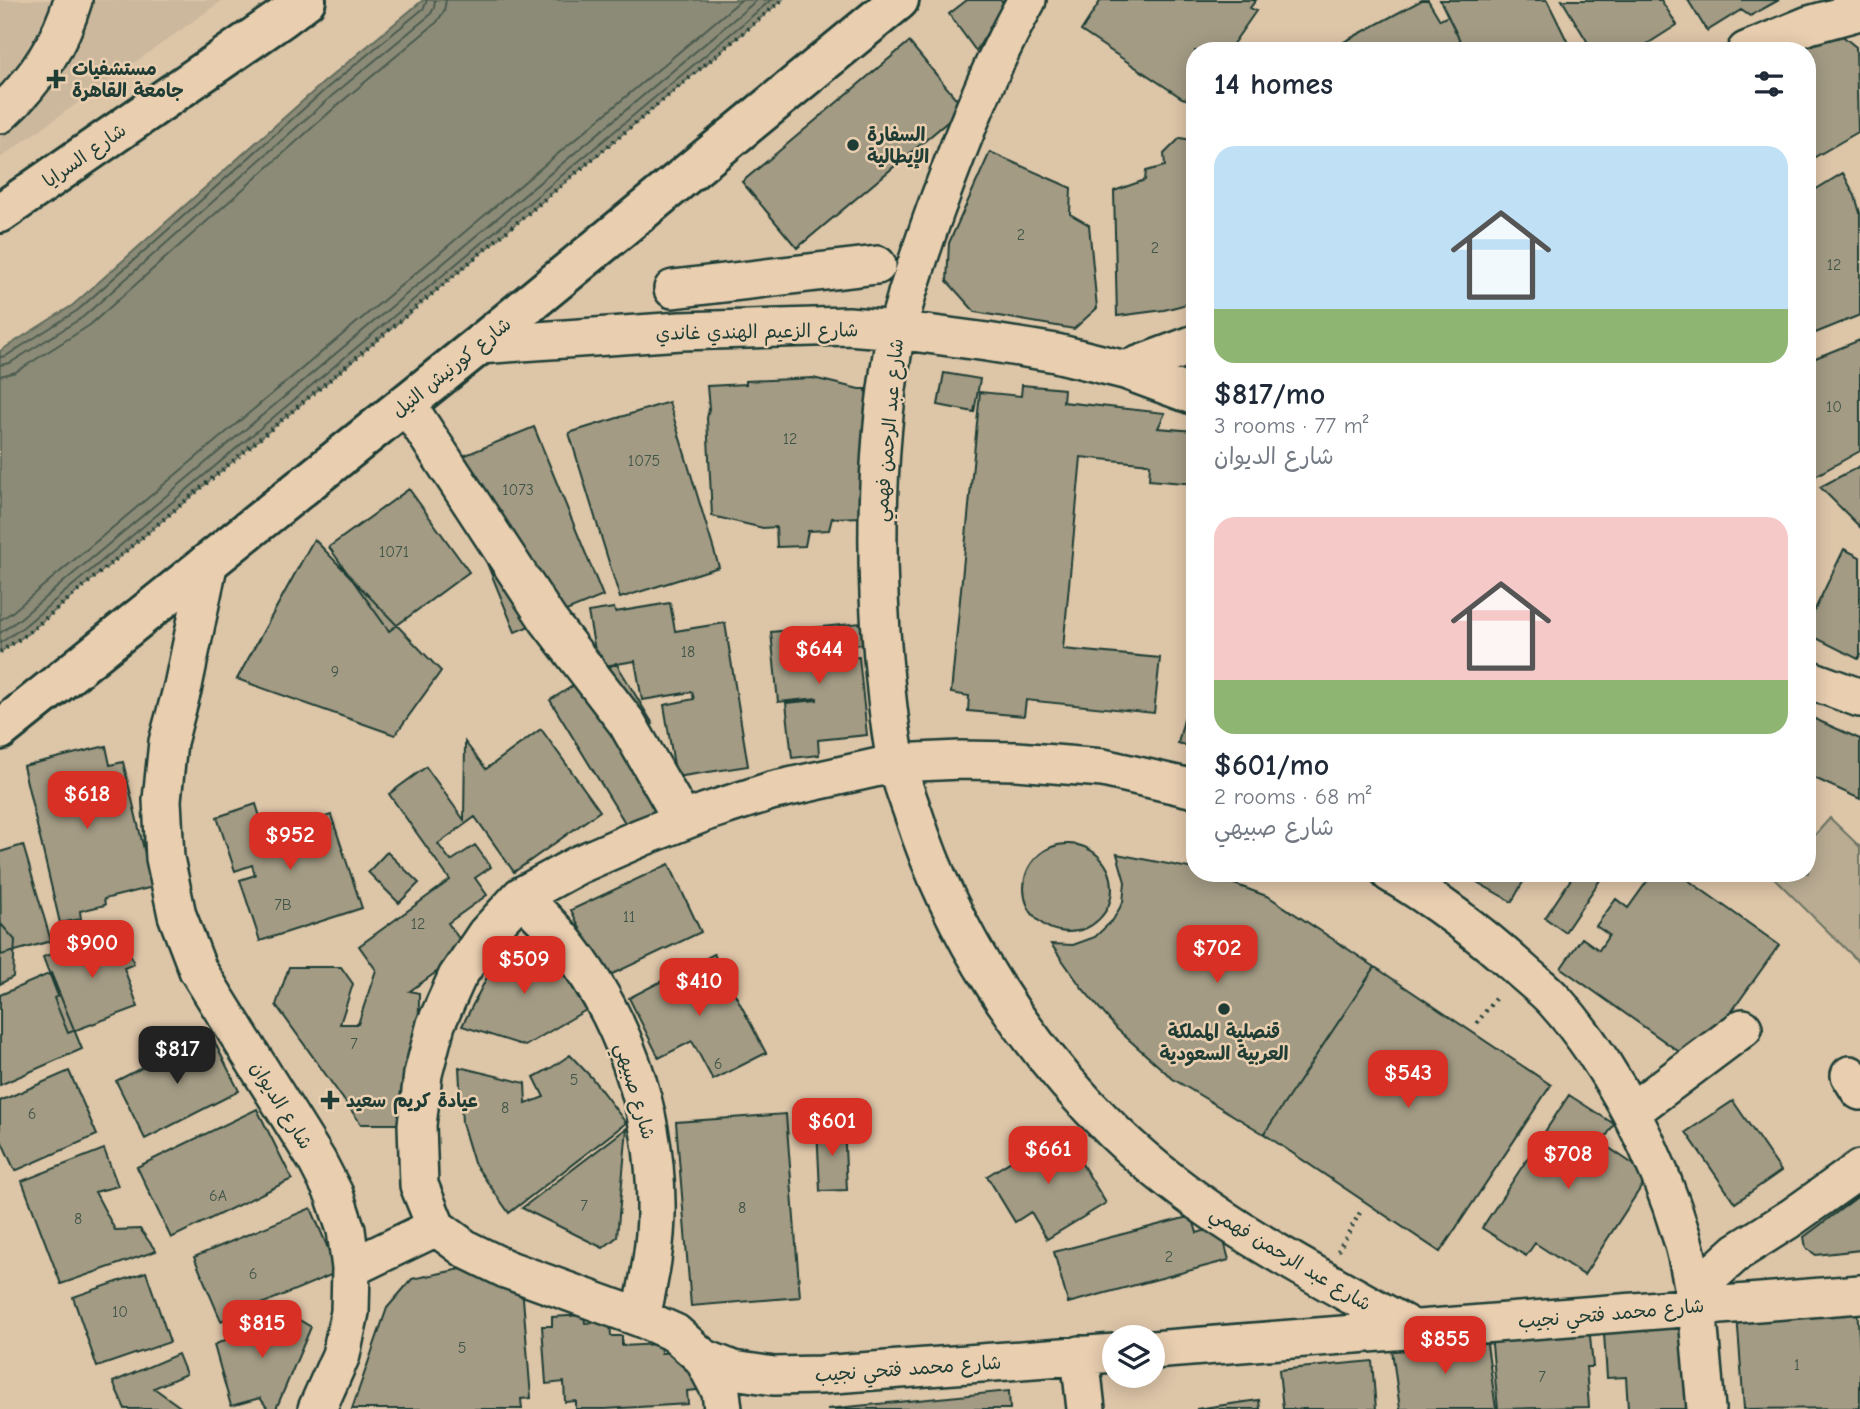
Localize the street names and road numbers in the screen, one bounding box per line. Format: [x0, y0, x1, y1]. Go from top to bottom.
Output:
street label: شارع السرايا [39, 119, 132, 194]
street label: شارع كورنيش النيل [388, 313, 517, 424]
street label: شارع الزعيم الهندي غاندي [655, 319, 859, 348]
street label: شارع عبد الرحمن فهمي [870, 338, 913, 523]
street label: شارع صبيهي [606, 1041, 659, 1143]
street label: شارع الديوان [244, 1058, 317, 1154]
street label: شارع عبد الرحمن فهمي [1203, 1202, 1375, 1320]
street label: شارع محمد فتحي نجيب [1517, 1295, 1706, 1338]
street label: شارع محمد فتحي نجيب [814, 1352, 1002, 1391]

